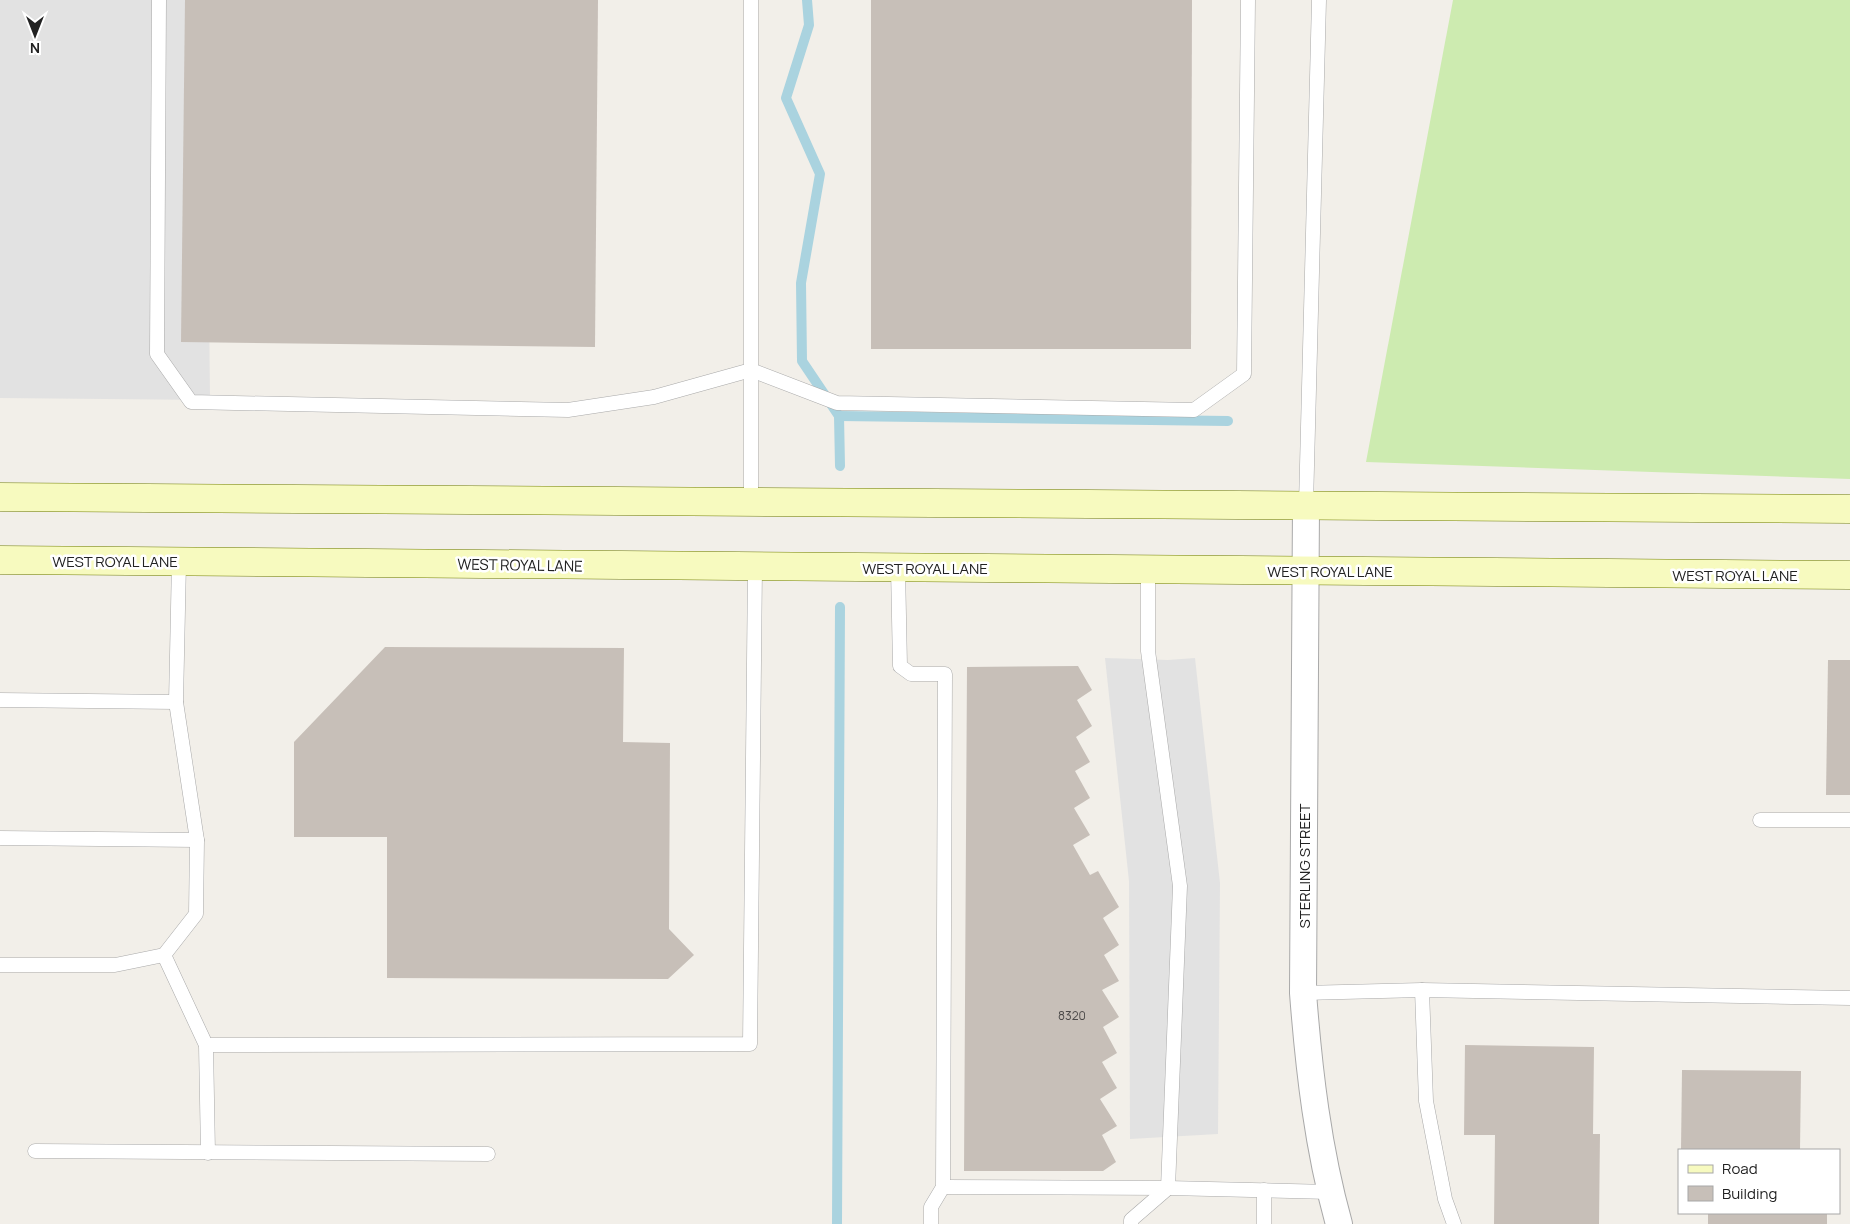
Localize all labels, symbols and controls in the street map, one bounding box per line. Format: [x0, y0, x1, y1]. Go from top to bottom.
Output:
north arrow [10, 10, 60, 60]
text: N [30, 39, 40, 58]
street label: WEST ROYAL LANE [52, 551, 178, 572]
street label: WEST ROYAL LANE [457, 553, 583, 577]
street label: WEST ROYAL LANE [862, 558, 988, 579]
street label: WEST ROYAL LANE [1267, 561, 1393, 582]
street label: WEST ROYAL LANE [1672, 565, 1798, 586]
street label: STERLING STREET [1294, 803, 1315, 928]
house number: 8320 [1058, 1007, 1086, 1024]
legend [1678, 1149, 1840, 1214]
text: Road [1722, 1158, 1758, 1179]
text: Building [1722, 1183, 1777, 1204]

